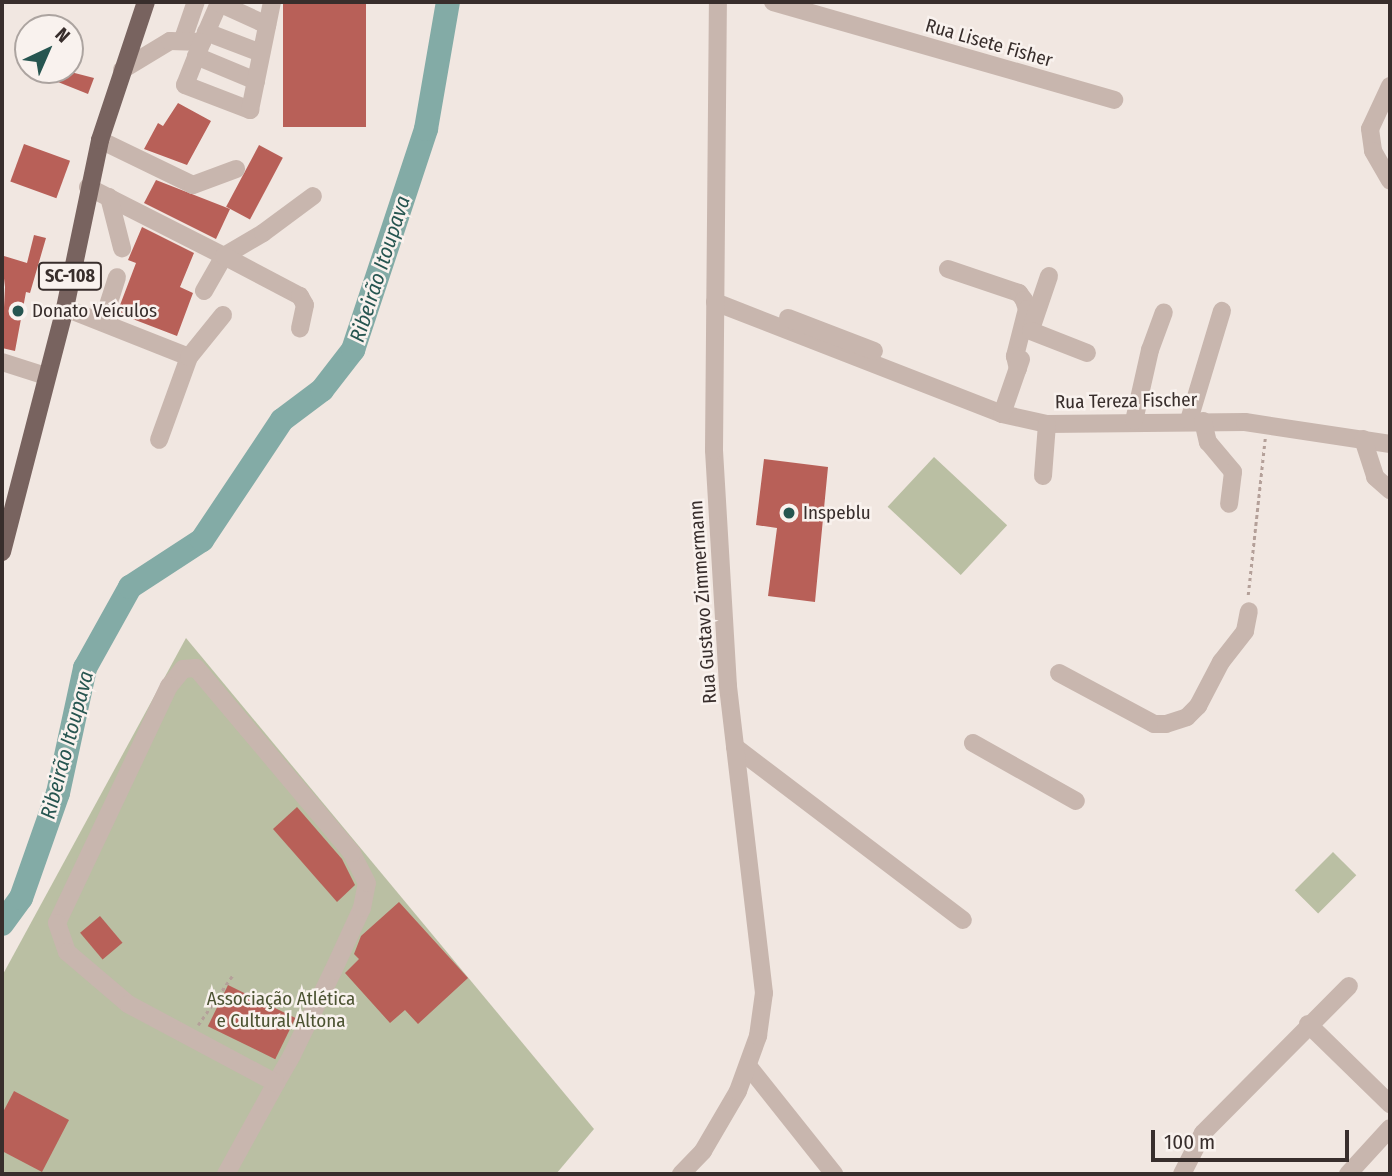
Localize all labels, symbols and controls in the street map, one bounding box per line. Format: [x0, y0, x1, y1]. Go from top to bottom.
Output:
north arrow [14, 14, 84, 84]
street label: Rua Lisete Fisher [923, 14, 1055, 72]
text: N [50, 23, 75, 47]
water label: Ribeirão Itoupava [344, 193, 416, 345]
road number: SC-108 [37, 262, 103, 290]
place label: Donato Veículos [32, 300, 157, 322]
marker: Donato Veículos [10, 303, 26, 319]
street label: Rua Tereza Fischer [1055, 388, 1197, 414]
street label: Rua Gustavo Zimmermann [685, 500, 721, 704]
place label: Inspeblu [803, 502, 871, 524]
marker: Inspeblu [781, 505, 797, 521]
water label: Ribeirão Itoupava [35, 668, 99, 822]
park label: Associação Atlética e Cultural Altona [207, 988, 355, 1032]
scale bar [1154, 1116, 1352, 1160]
text: 100 m [1164, 1129, 1215, 1155]

